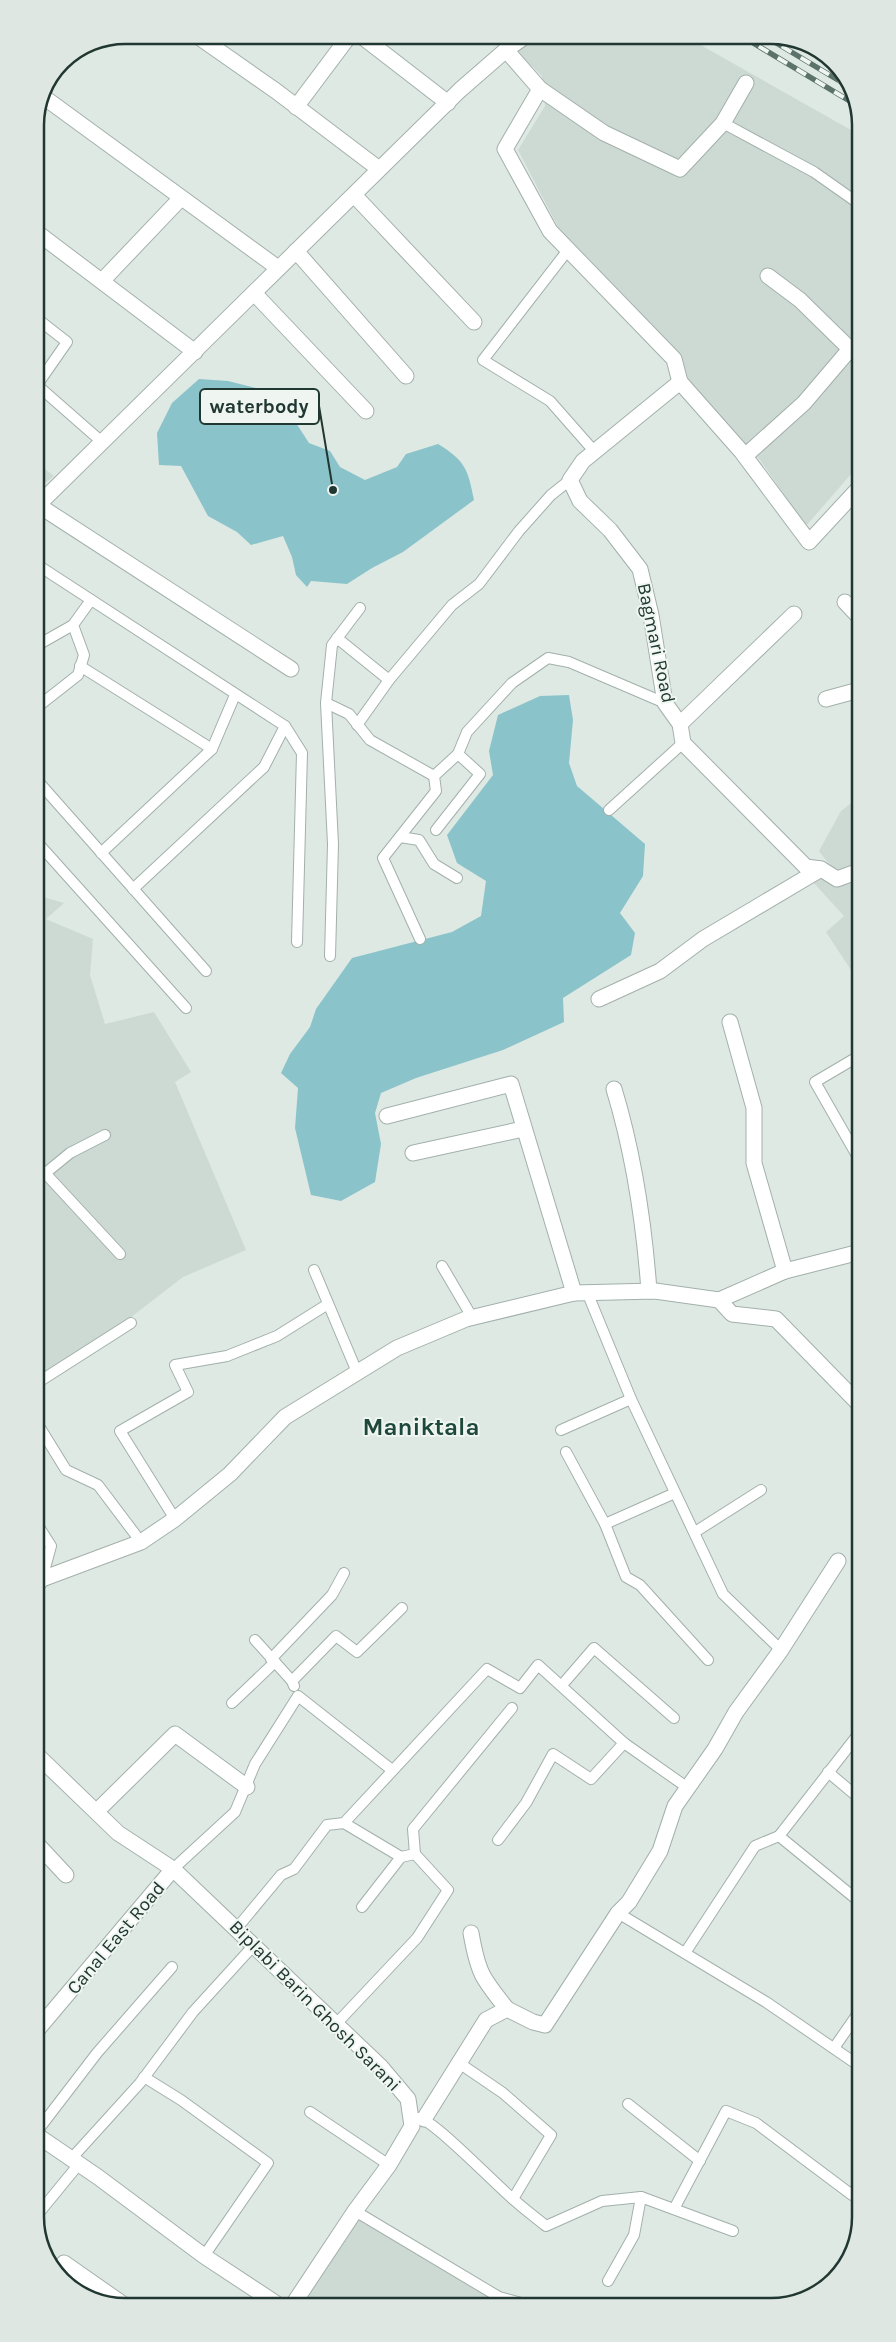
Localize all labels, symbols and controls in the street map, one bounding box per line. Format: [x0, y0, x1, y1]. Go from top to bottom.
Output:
callout: waterbody [200, 389, 319, 424]
text: waterbody [209, 395, 309, 418]
street label: Bagmari Road [633, 581, 679, 705]
district label: Maniktala [363, 1413, 479, 1441]
street label: Canal East Road [62, 1877, 170, 1999]
street label: Biplabi Barin Ghosh Sarani [225, 1916, 405, 2096]

